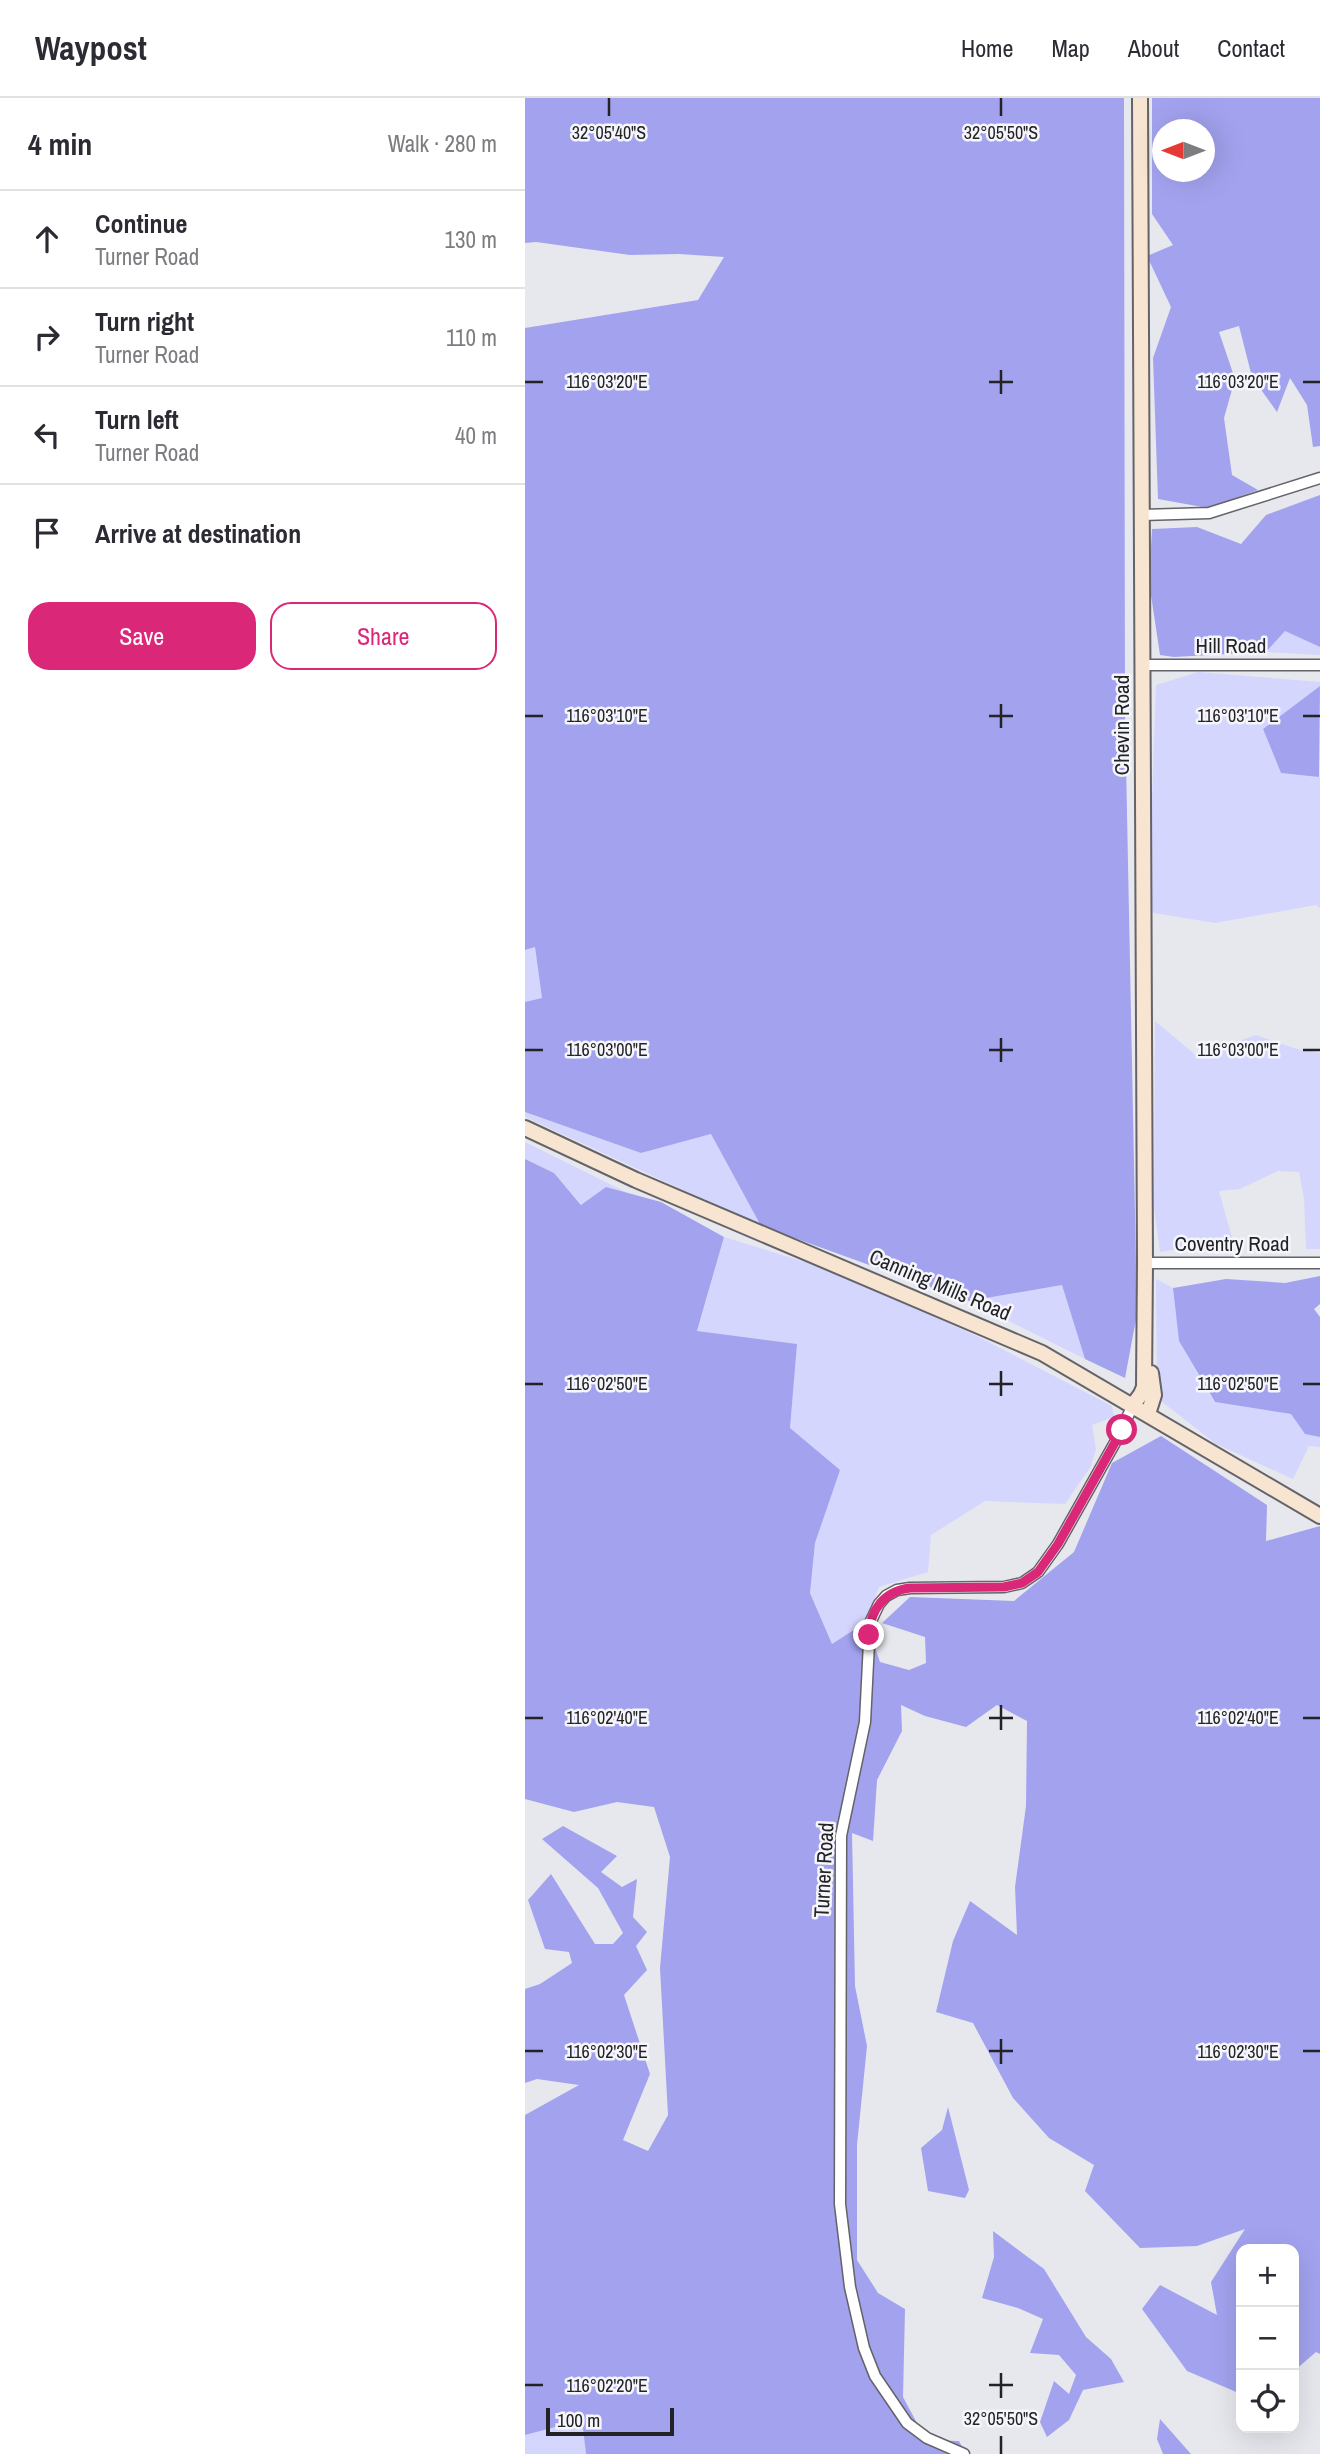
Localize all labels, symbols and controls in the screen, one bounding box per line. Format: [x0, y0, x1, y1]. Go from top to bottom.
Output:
text: Waypost [35, 26, 147, 70]
text: Home [961, 32, 1013, 64]
text: Map [1051, 32, 1090, 64]
text: About [1128, 32, 1179, 64]
text: Contact [1217, 32, 1285, 64]
north arrow [1152, 119, 1215, 182]
text: 32°05'40"S [572, 120, 646, 145]
text: 32°05'50"S [964, 120, 1038, 145]
text: 4 min [28, 124, 92, 164]
text: Walk · 280 m [388, 128, 497, 159]
text: Continue [95, 206, 187, 241]
icon: ahead [28, 220, 66, 258]
text: 130 m [445, 224, 497, 255]
text: Turner Road [95, 241, 199, 272]
text: Turn right [95, 304, 194, 339]
icon: right [28, 318, 66, 356]
text: 110 m [446, 322, 497, 353]
text: Turner Road [95, 339, 199, 370]
text: 116°03'20"E [566, 369, 648, 394]
text: 116°03'20"E [1197, 369, 1279, 394]
text: Turn left [95, 402, 179, 437]
icon: left [28, 416, 66, 454]
text: 40 m [455, 420, 497, 451]
text: Turner Road [95, 437, 199, 468]
icon: arrive [28, 514, 66, 552]
text: Arrive at destination [95, 516, 301, 551]
button: Save [28, 602, 256, 670]
button: Share [270, 602, 497, 670]
street label: Hill Road [1196, 631, 1266, 660]
street label: Chevin Road [1107, 675, 1136, 775]
text: 116°03'10"E [566, 703, 648, 728]
text: 116°03'10"E [1197, 703, 1279, 728]
text: 116°03'00"E [566, 1037, 648, 1062]
text: 116°03'00"E [1197, 1037, 1279, 1062]
street label: Coventry Road [1175, 1229, 1289, 1258]
street label: Canning Mills Road [865, 1242, 1015, 1327]
text: 116°02'50"E [566, 1371, 648, 1396]
text: 116°02'50"E [1197, 1371, 1279, 1396]
route start [1106, 1414, 1137, 1445]
route end [853, 1619, 884, 1650]
text: 116°02'40"E [566, 1705, 648, 1730]
text: 116°02'40"E [1197, 1705, 1279, 1730]
street label: Turner Road [807, 1822, 840, 1918]
text: 116°02'30"E [566, 2039, 648, 2064]
text: 116°02'30"E [1197, 2039, 1279, 2064]
map controls [1236, 2244, 1299, 2433]
button: + [1236, 2244, 1299, 2307]
button: − [1236, 2307, 1299, 2370]
button: locate [1236, 2370, 1299, 2433]
text: 116°02'20"E [566, 2373, 648, 2398]
scale bar [546, 2405, 674, 2437]
text: 32°05'50"S [964, 2406, 1038, 2431]
text: 100 m [557, 2407, 600, 2433]

